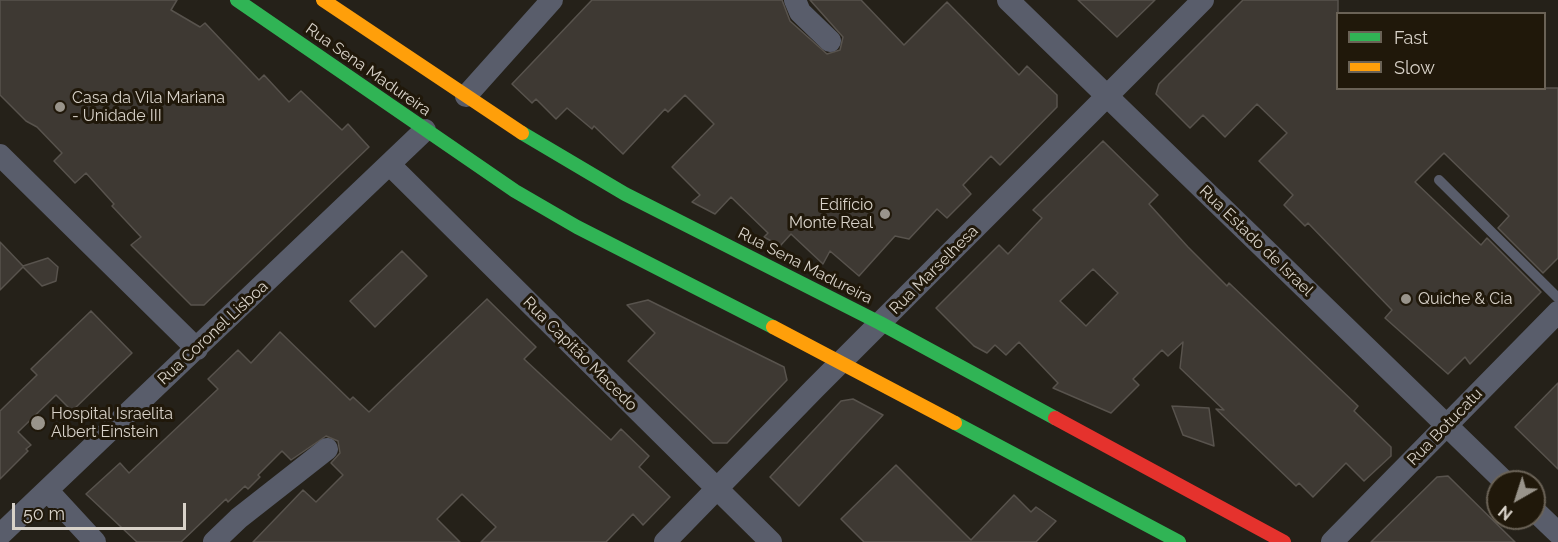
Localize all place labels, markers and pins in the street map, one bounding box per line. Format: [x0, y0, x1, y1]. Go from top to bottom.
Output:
place label: Casa da Vila Mariana - Unidade III [72, 88, 225, 126]
marker: Casa da Vila Mariana - Unidade III [53, 100, 67, 114]
place label: Edifício Monte Real [789, 195, 873, 233]
marker: Edifício Monte Real [878, 207, 892, 221]
place label: Quiche & Cia [1418, 289, 1512, 309]
marker: Quiche & Cia [1399, 292, 1413, 306]
place label: Hospital Israelita Albert Einstein [51, 404, 173, 442]
marker: Hospital Israelita Albert Einstein [29, 414, 47, 432]

